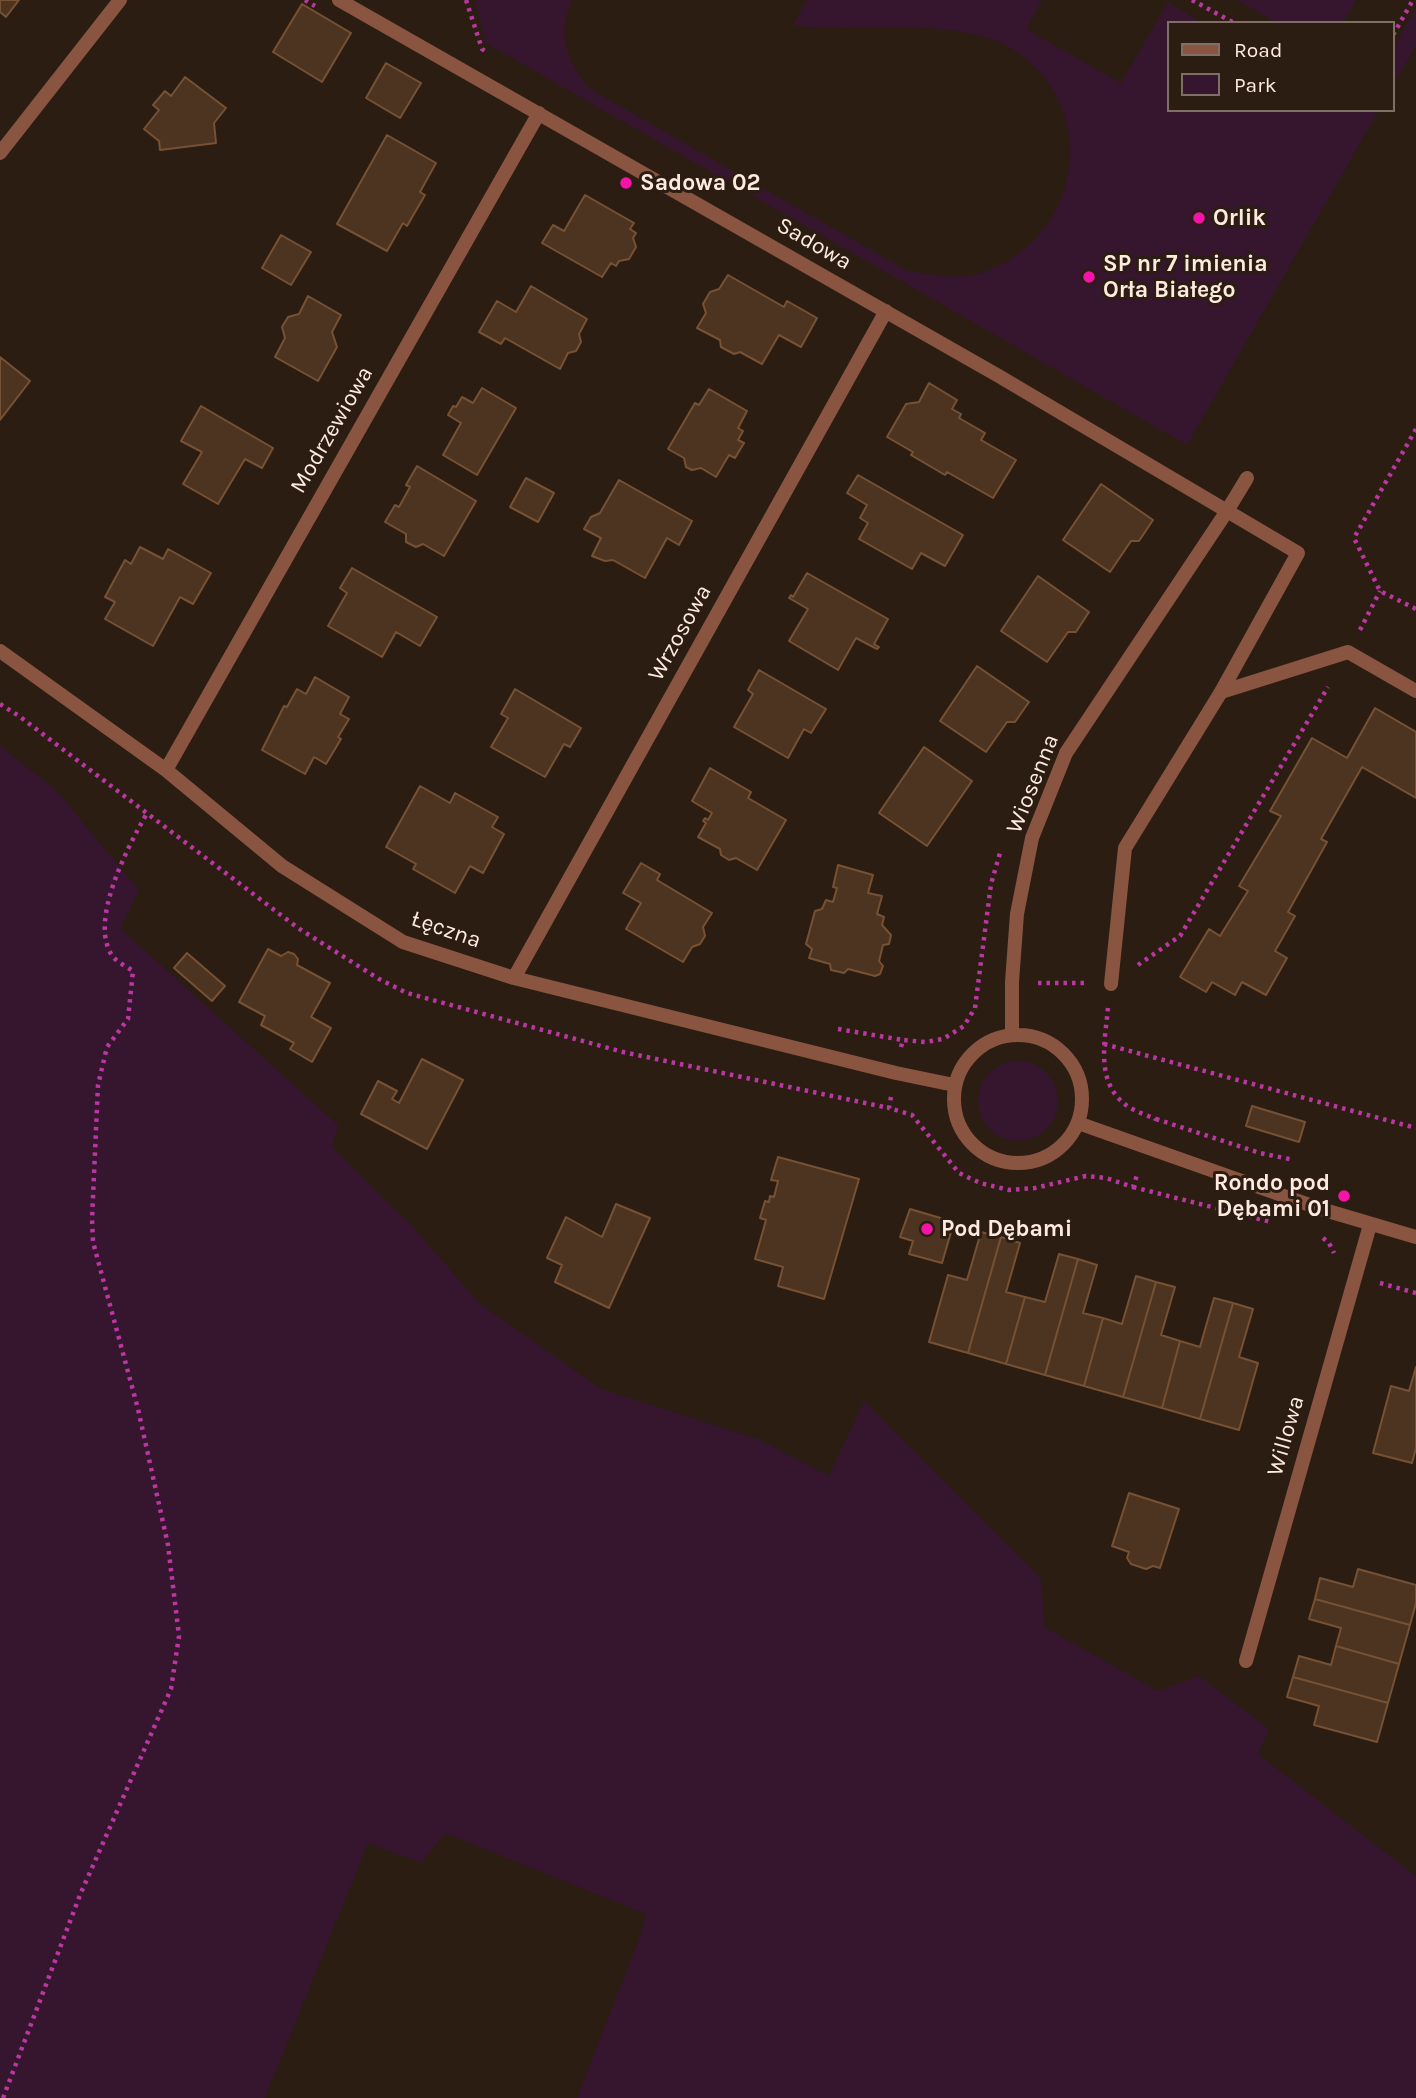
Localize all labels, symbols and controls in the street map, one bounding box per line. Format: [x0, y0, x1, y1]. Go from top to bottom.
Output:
legend [1168, 21, 1395, 112]
text: Road [1234, 38, 1282, 62]
text: Park [1234, 73, 1277, 97]
place label: Sadowa 02 [640, 169, 760, 197]
marker: Sadowa 02 [618, 175, 634, 191]
place label: Orlik [1213, 204, 1266, 232]
marker: Orlik [1191, 210, 1207, 226]
street label: Sadowa [772, 212, 856, 276]
place label: SP nr 7 imienia Orła Białego [1103, 250, 1268, 304]
marker: SP nr 7 imienia Orła Białego [1081, 269, 1097, 285]
street label: Modrzewiowa [285, 362, 379, 498]
street label: Wrzosowa [642, 580, 718, 686]
street label: Wiosenna [1001, 730, 1065, 838]
street label: Łęczna [408, 905, 484, 955]
place label: Rondo pod Dębami 01 [1214, 1169, 1330, 1223]
marker: Rondo pod Dębami 01 [1336, 1188, 1352, 1204]
place label: Pod Dębami [941, 1215, 1072, 1243]
marker: Pod Dębami [919, 1221, 935, 1237]
street label: Willowa [1261, 1393, 1311, 1479]

